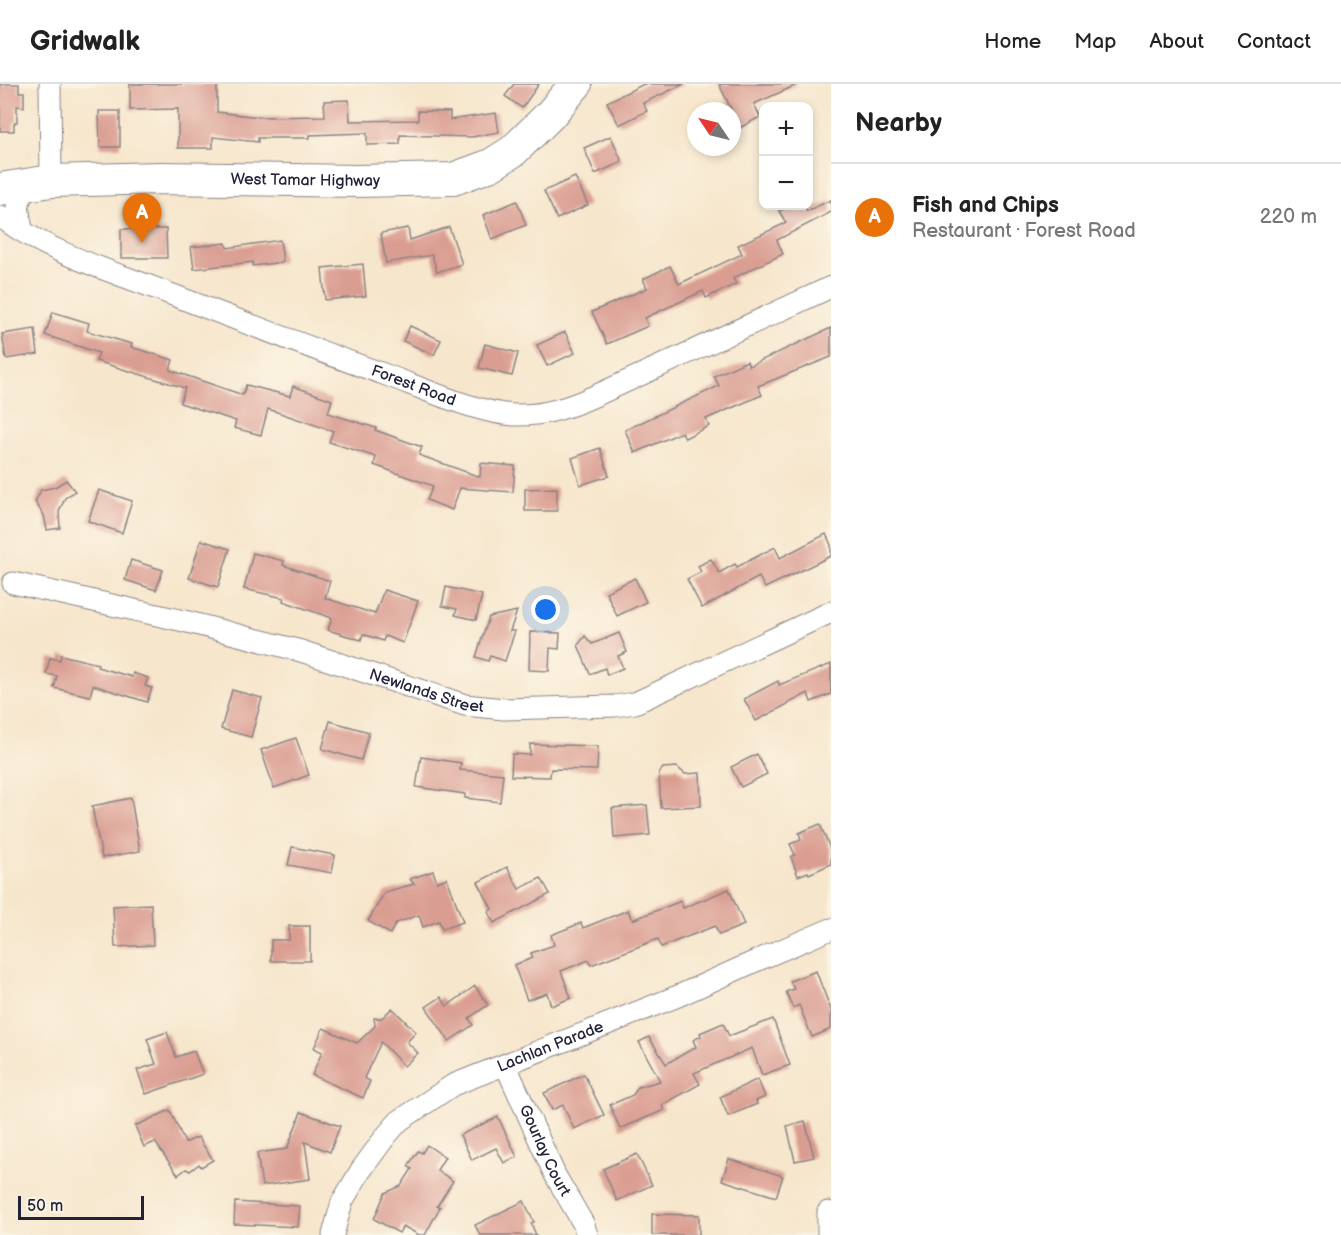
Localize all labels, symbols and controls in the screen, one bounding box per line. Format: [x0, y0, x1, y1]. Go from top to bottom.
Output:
text: Gridwalk [30, 25, 140, 58]
text: Home [984, 29, 1041, 54]
text: Map [1074, 29, 1116, 54]
text: About [1149, 29, 1204, 54]
text: Contact [1237, 29, 1311, 54]
north arrow [687, 102, 741, 156]
map controls [759, 102, 813, 210]
button: + [759, 102, 813, 156]
text: Nearby [855, 108, 942, 139]
button: − [759, 156, 813, 210]
street label: West Tamar Highway [230, 170, 381, 191]
text: Fish and Chips [912, 192, 1059, 219]
pin: A [122, 194, 162, 243]
text: A [868, 205, 881, 229]
text: 220 m [1260, 205, 1317, 229]
text: Restaurant · Forest Road [912, 219, 1136, 243]
street label: Forest Road [369, 361, 458, 410]
your location [531, 595, 560, 624]
street label: Newlands Street [367, 665, 485, 716]
street label: Lachlan Parade [494, 1017, 607, 1076]
street label: Gourlay Court [515, 1102, 575, 1200]
scale bar [18, 1193, 144, 1220]
text: 50 m [27, 1197, 63, 1216]

